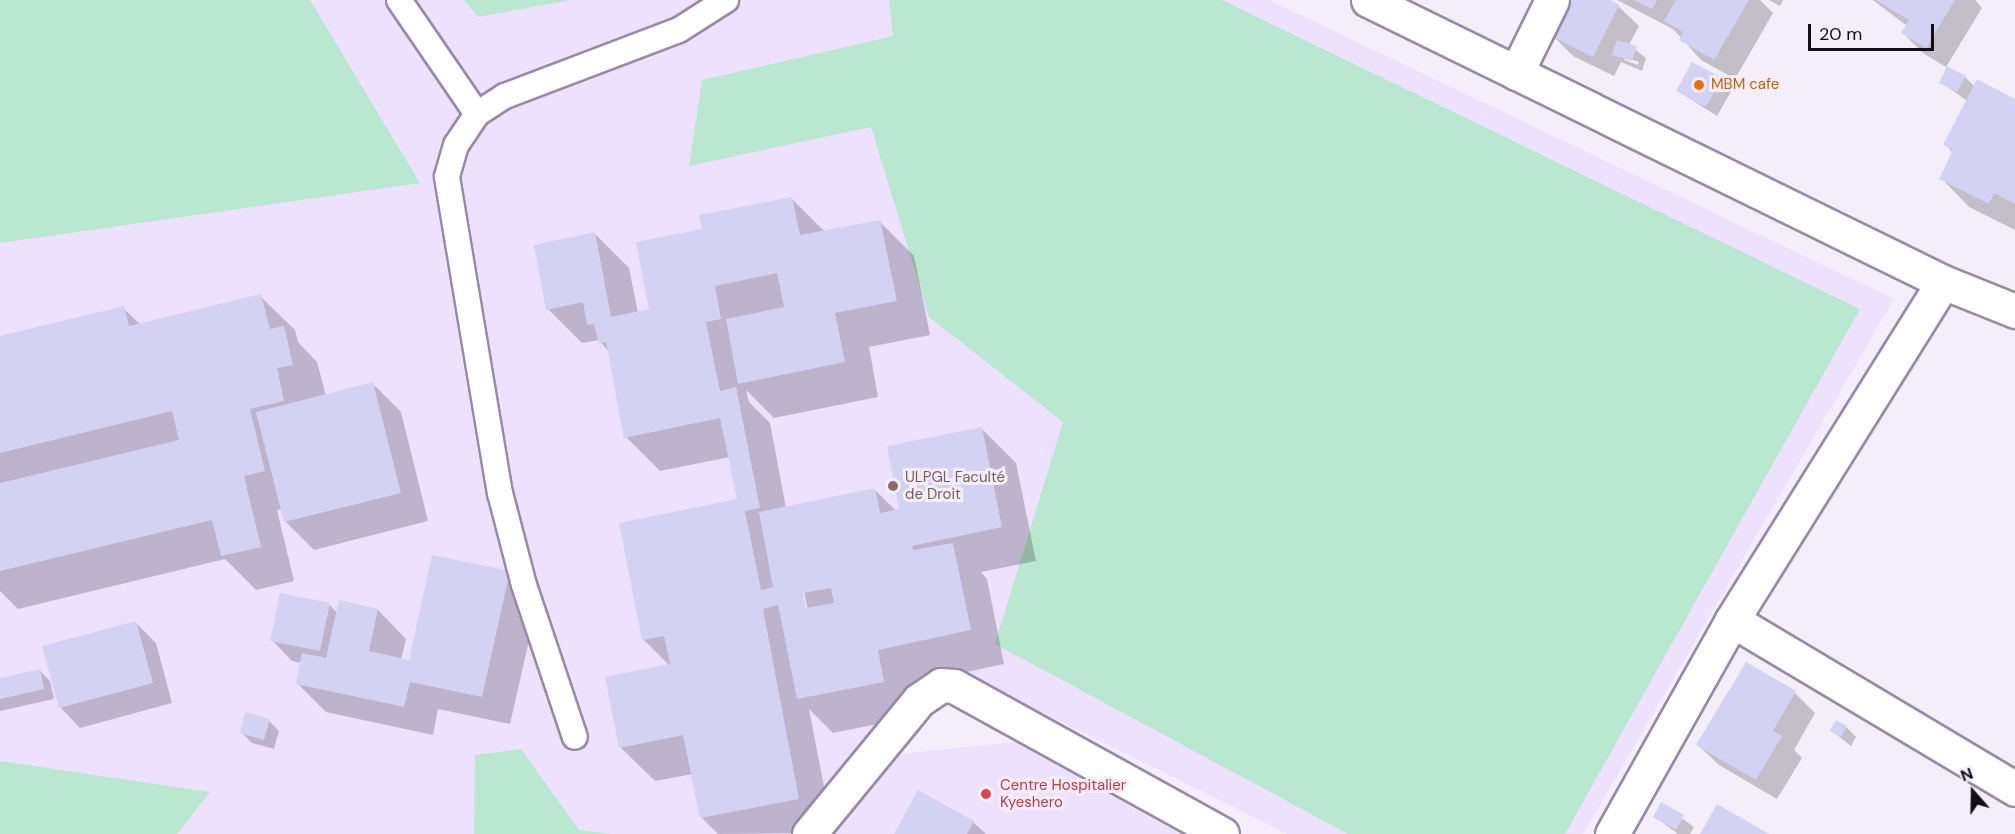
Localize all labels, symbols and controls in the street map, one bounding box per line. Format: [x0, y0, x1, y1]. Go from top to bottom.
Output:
scale bar [1811, 12, 1937, 50]
text: 20 m [1819, 22, 1862, 46]
place label: MBM cafe [1711, 76, 1779, 94]
marker: MBM cafe [1692, 78, 1706, 92]
place label: ULPGL Faculté de Droit [905, 468, 1005, 503]
marker: ULPGL Faculté de Droit [886, 479, 900, 493]
north arrow [1943, 762, 2003, 822]
text: N [1958, 763, 1976, 786]
place label: Centre Hospitalier Kyeshero [1000, 776, 1126, 811]
marker: Centre Hospitalier Kyeshero [977, 785, 995, 803]

